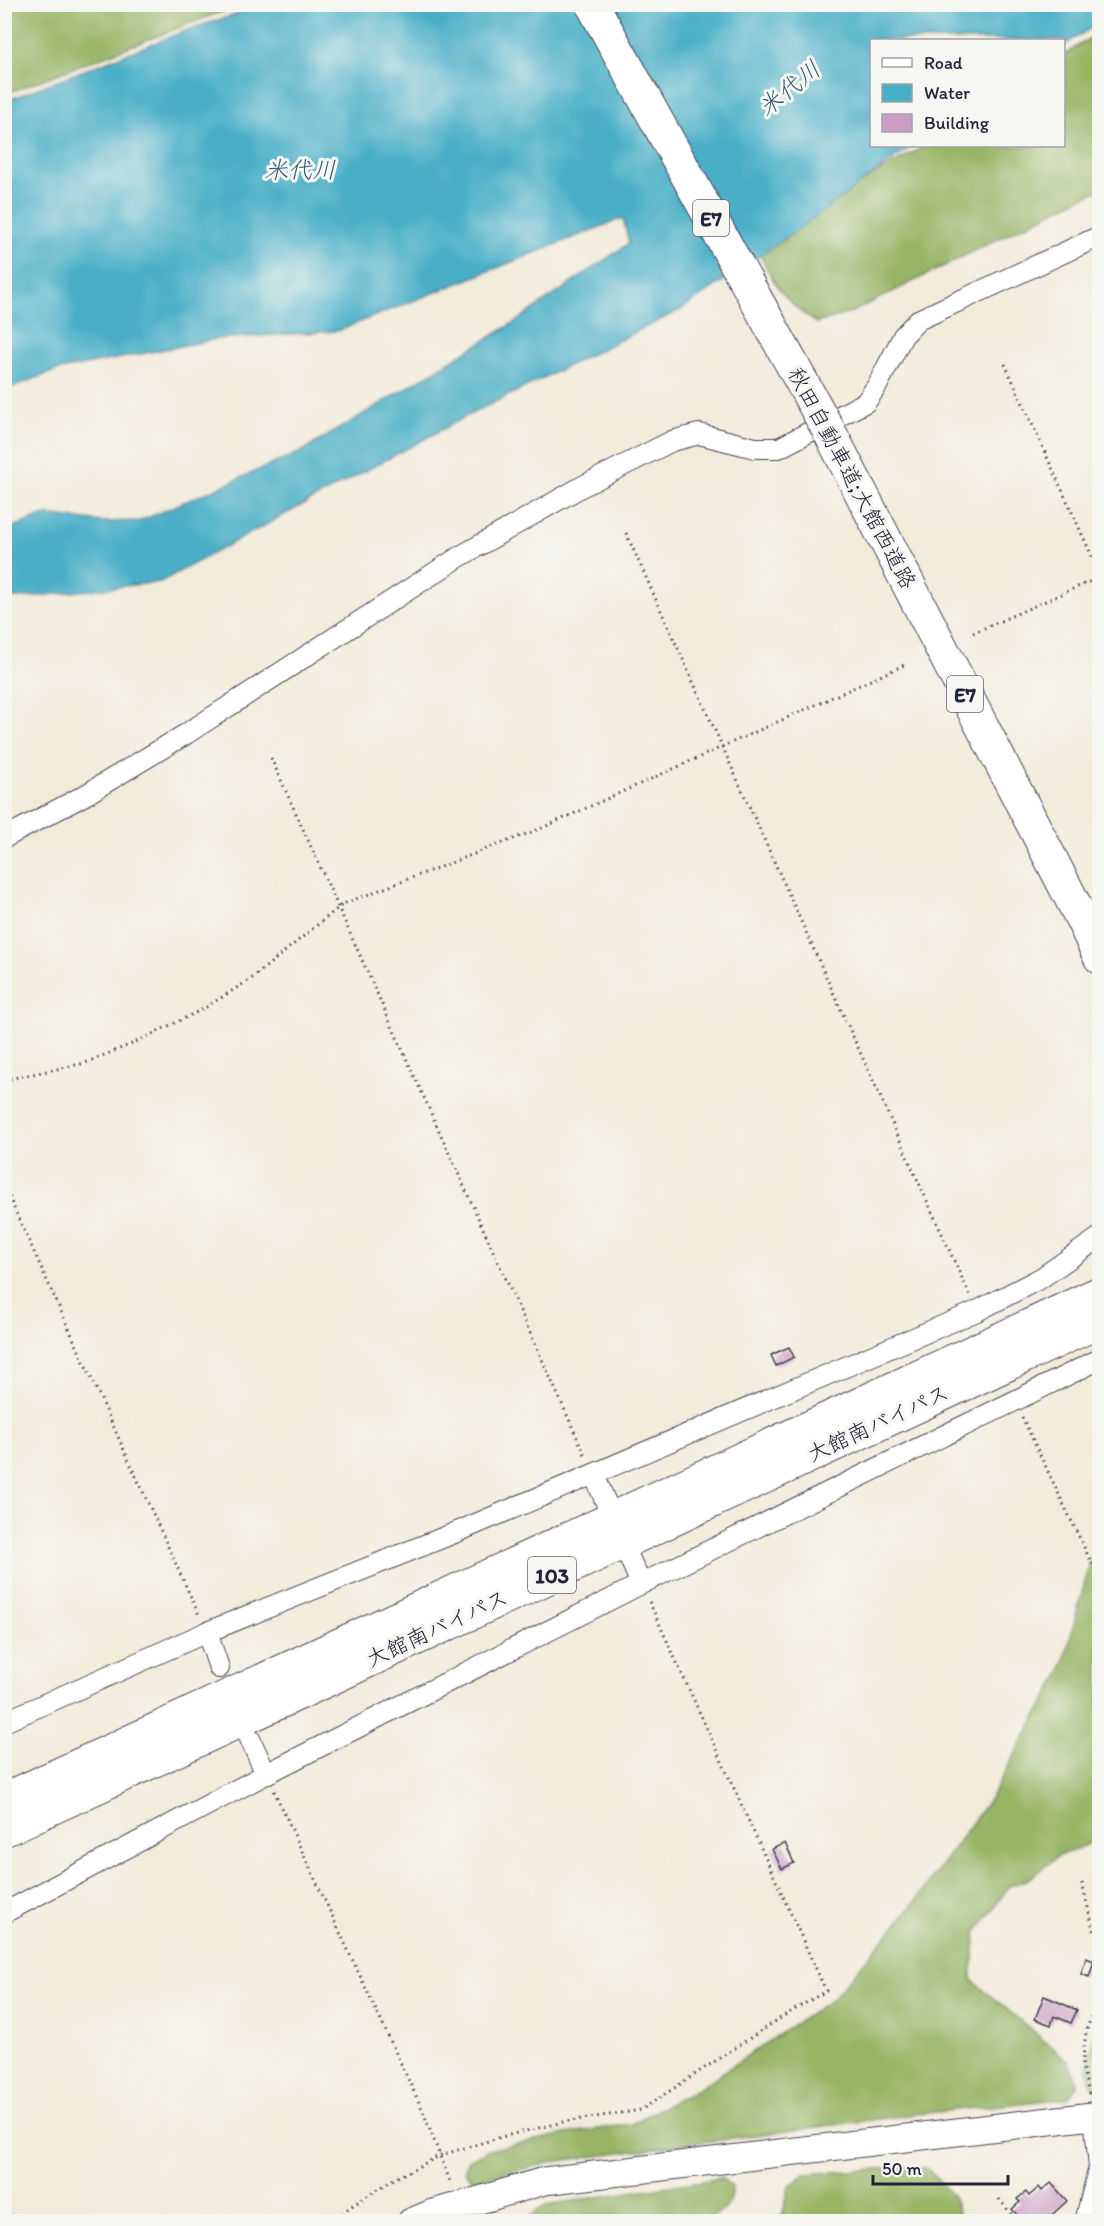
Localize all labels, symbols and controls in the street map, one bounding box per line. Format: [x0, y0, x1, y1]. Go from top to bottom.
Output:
legend [870, 39, 1065, 147]
text: Road [924, 52, 963, 74]
water label: 米代川 [752, 54, 826, 122]
text: Water [924, 82, 970, 104]
text: Building [924, 112, 990, 134]
water label: 米代川 [264, 155, 336, 184]
road number: E7 [693, 200, 729, 236]
street label: 秋田自動車道;大館西道路 [782, 362, 922, 594]
road number: E7 [947, 676, 983, 712]
street label: 大館南バイパス [803, 1378, 953, 1468]
road number: 103 [528, 1557, 576, 1593]
street label: 大館南バイパス [362, 1583, 512, 1673]
scale bar [873, 2148, 1008, 2186]
text: 50 m [882, 2158, 922, 2180]

